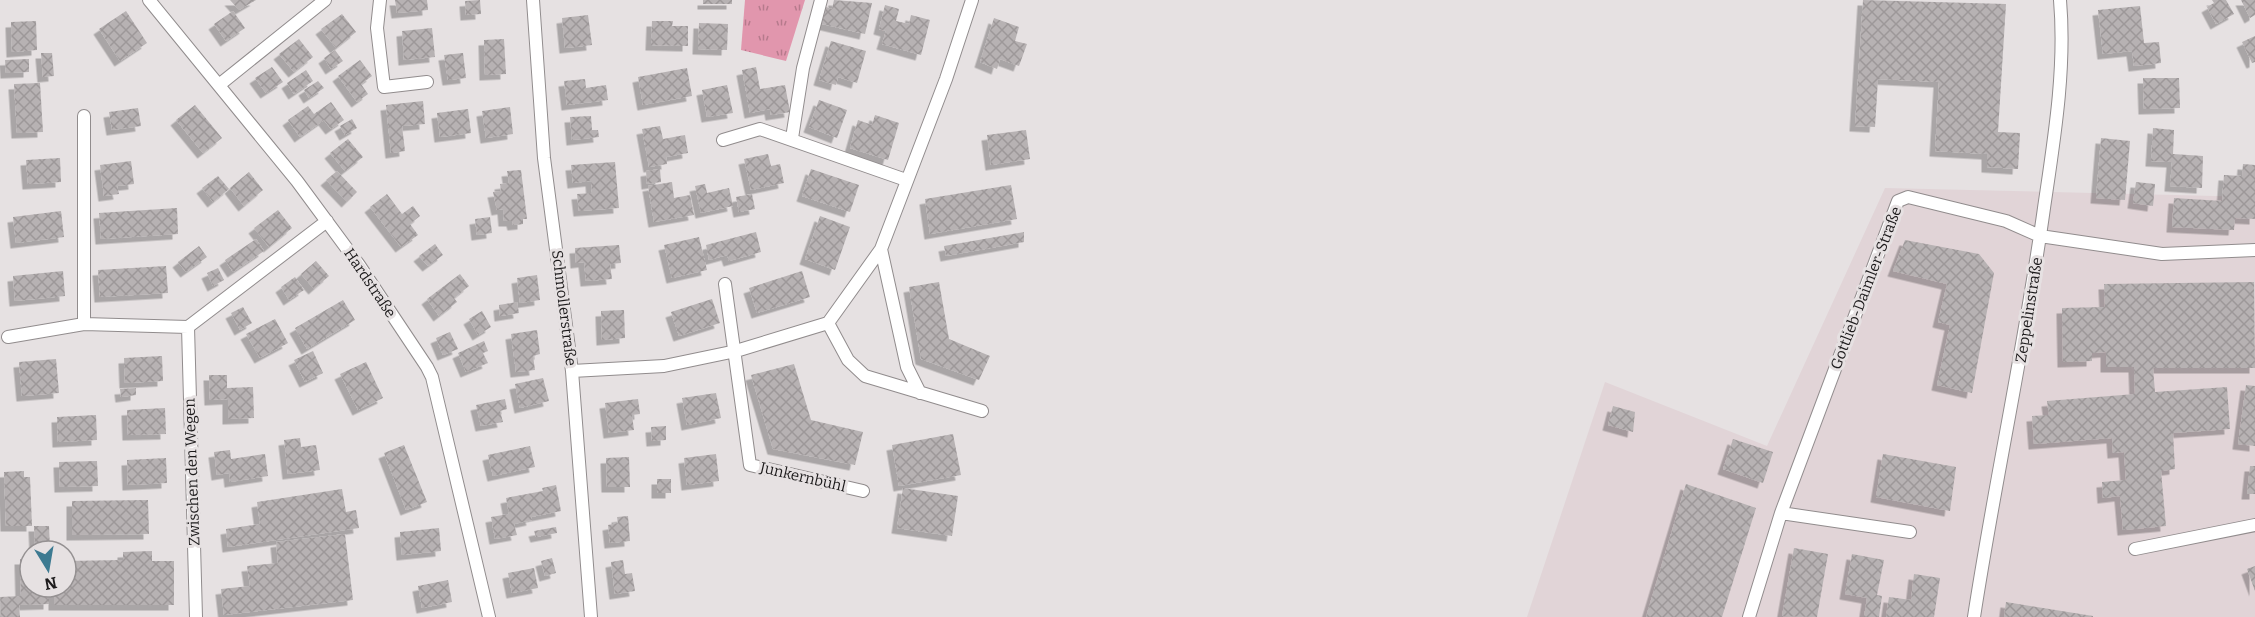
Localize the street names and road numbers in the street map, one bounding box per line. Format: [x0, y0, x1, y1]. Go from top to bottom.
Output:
street label: Gottlieb-Daimler-Straße [1827, 204, 1905, 372]
street label: Hardstraße [340, 245, 400, 321]
street label: Schmollerstraße [548, 249, 580, 367]
street label: Zeppelinstraße [2012, 256, 2046, 364]
street label: Zwischen den Wegen [180, 397, 204, 546]
street label: Junkernbühl [757, 458, 848, 496]

